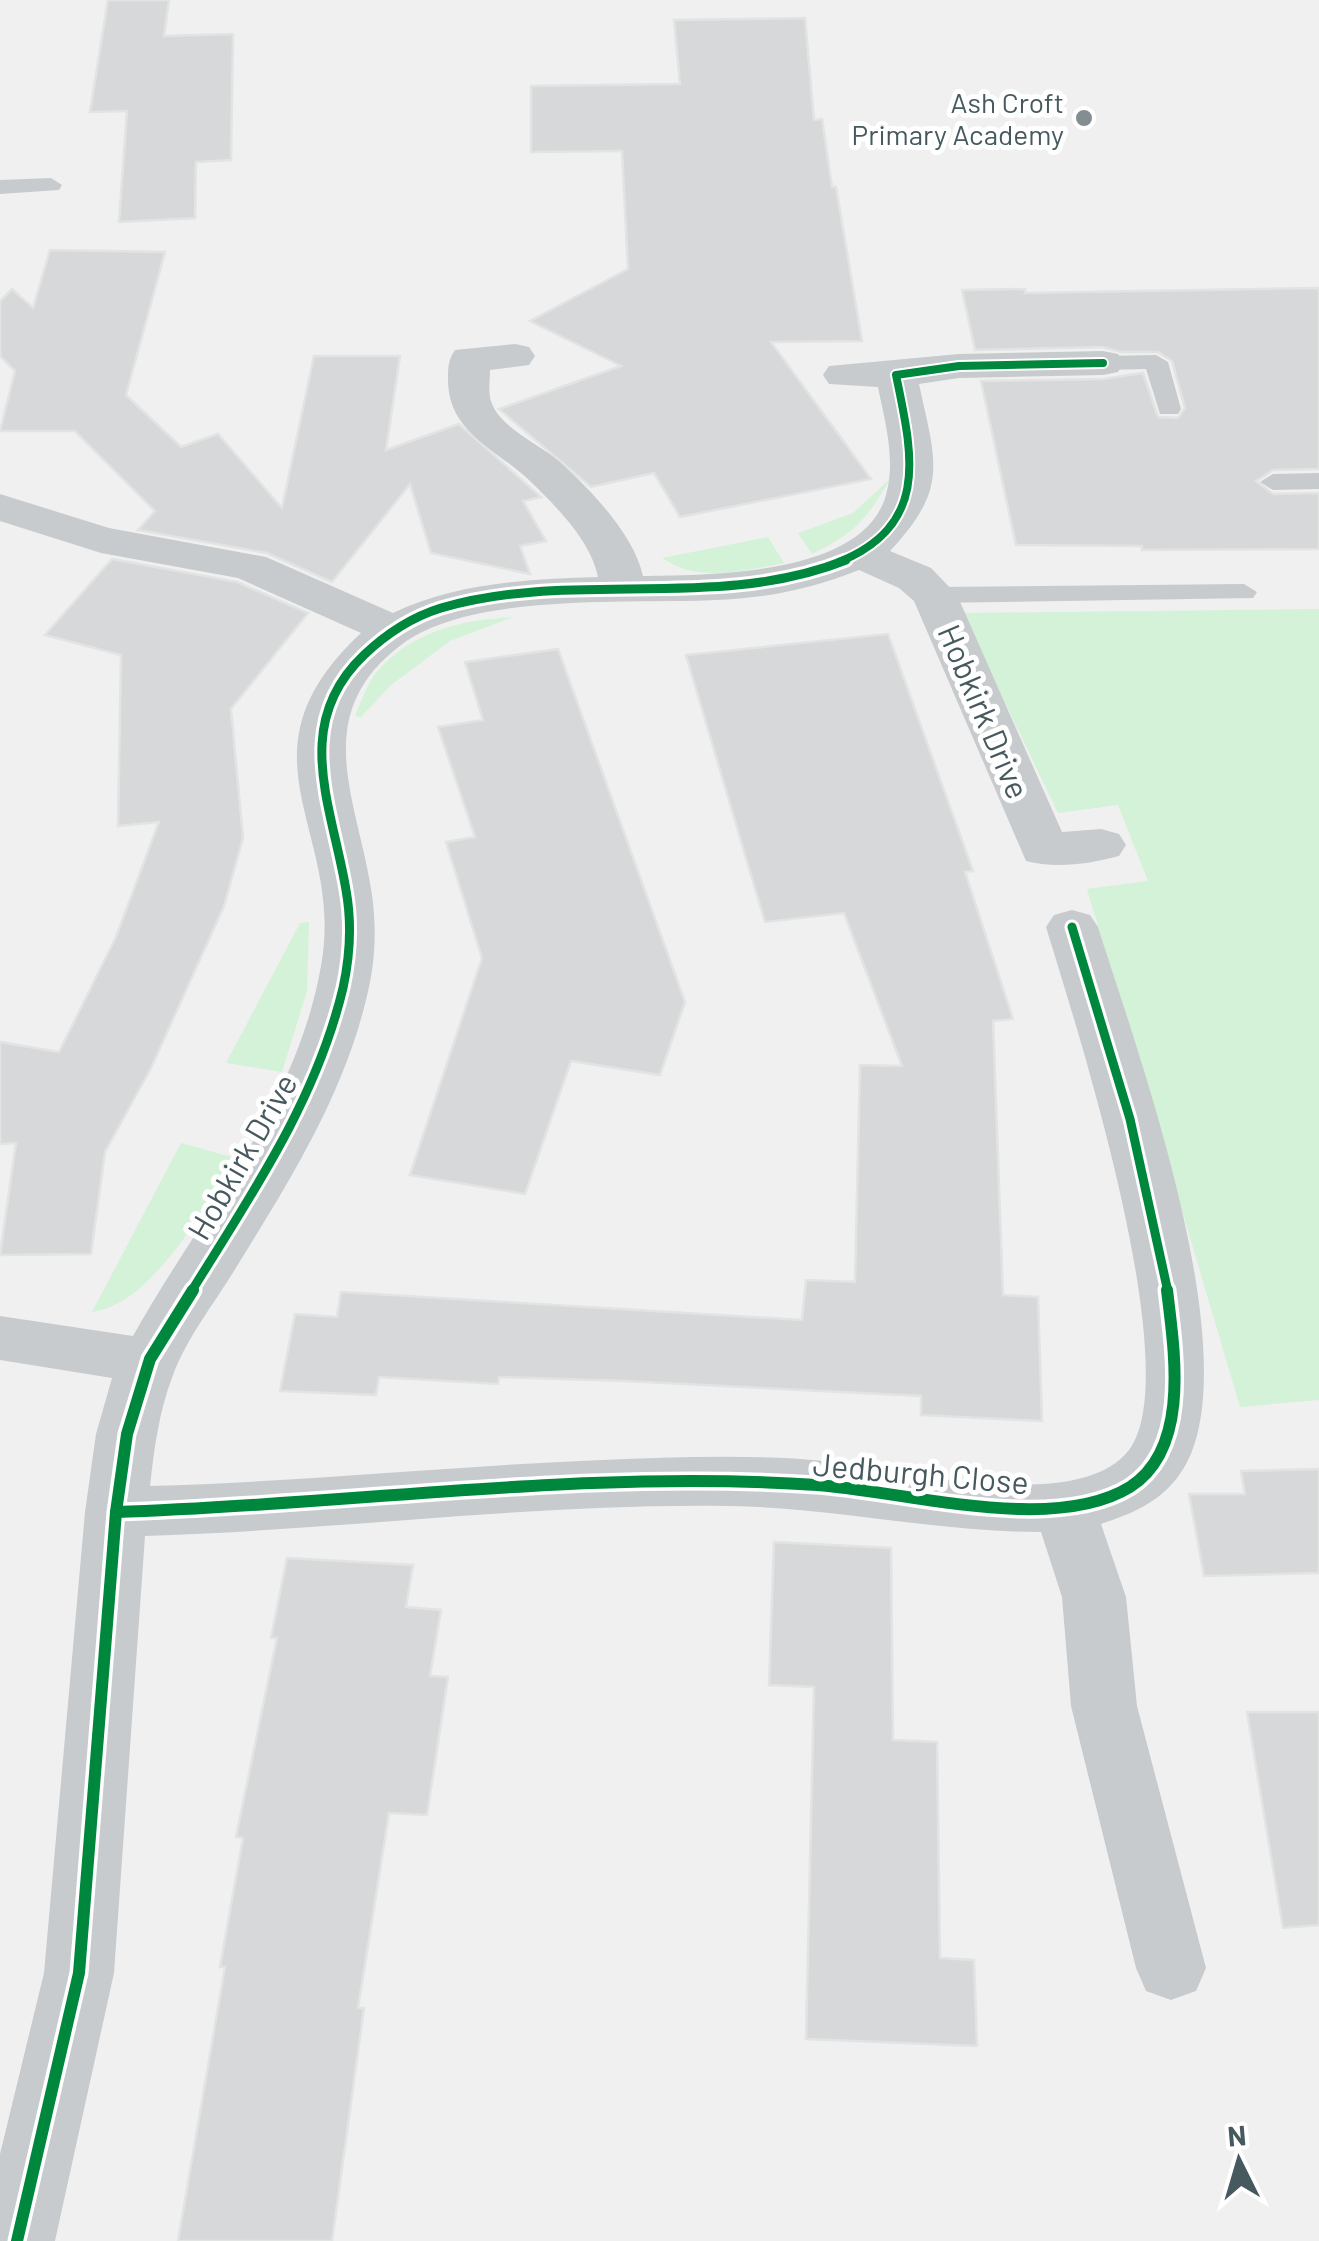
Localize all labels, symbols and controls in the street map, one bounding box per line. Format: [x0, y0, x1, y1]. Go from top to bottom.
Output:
place label: Ash Croft Primary Academy [852, 85, 1064, 151]
marker: Ash Croft Primary Academy [1073, 107, 1095, 129]
street label: Hobkirk Drive [931, 618, 1039, 804]
street label: Hobkirk Drive [178, 1066, 304, 1246]
street label: Jedburgh Close [812, 1444, 1030, 1500]
north arrow [1189, 2111, 1289, 2211]
text: N [1226, 2117, 1247, 2153]

